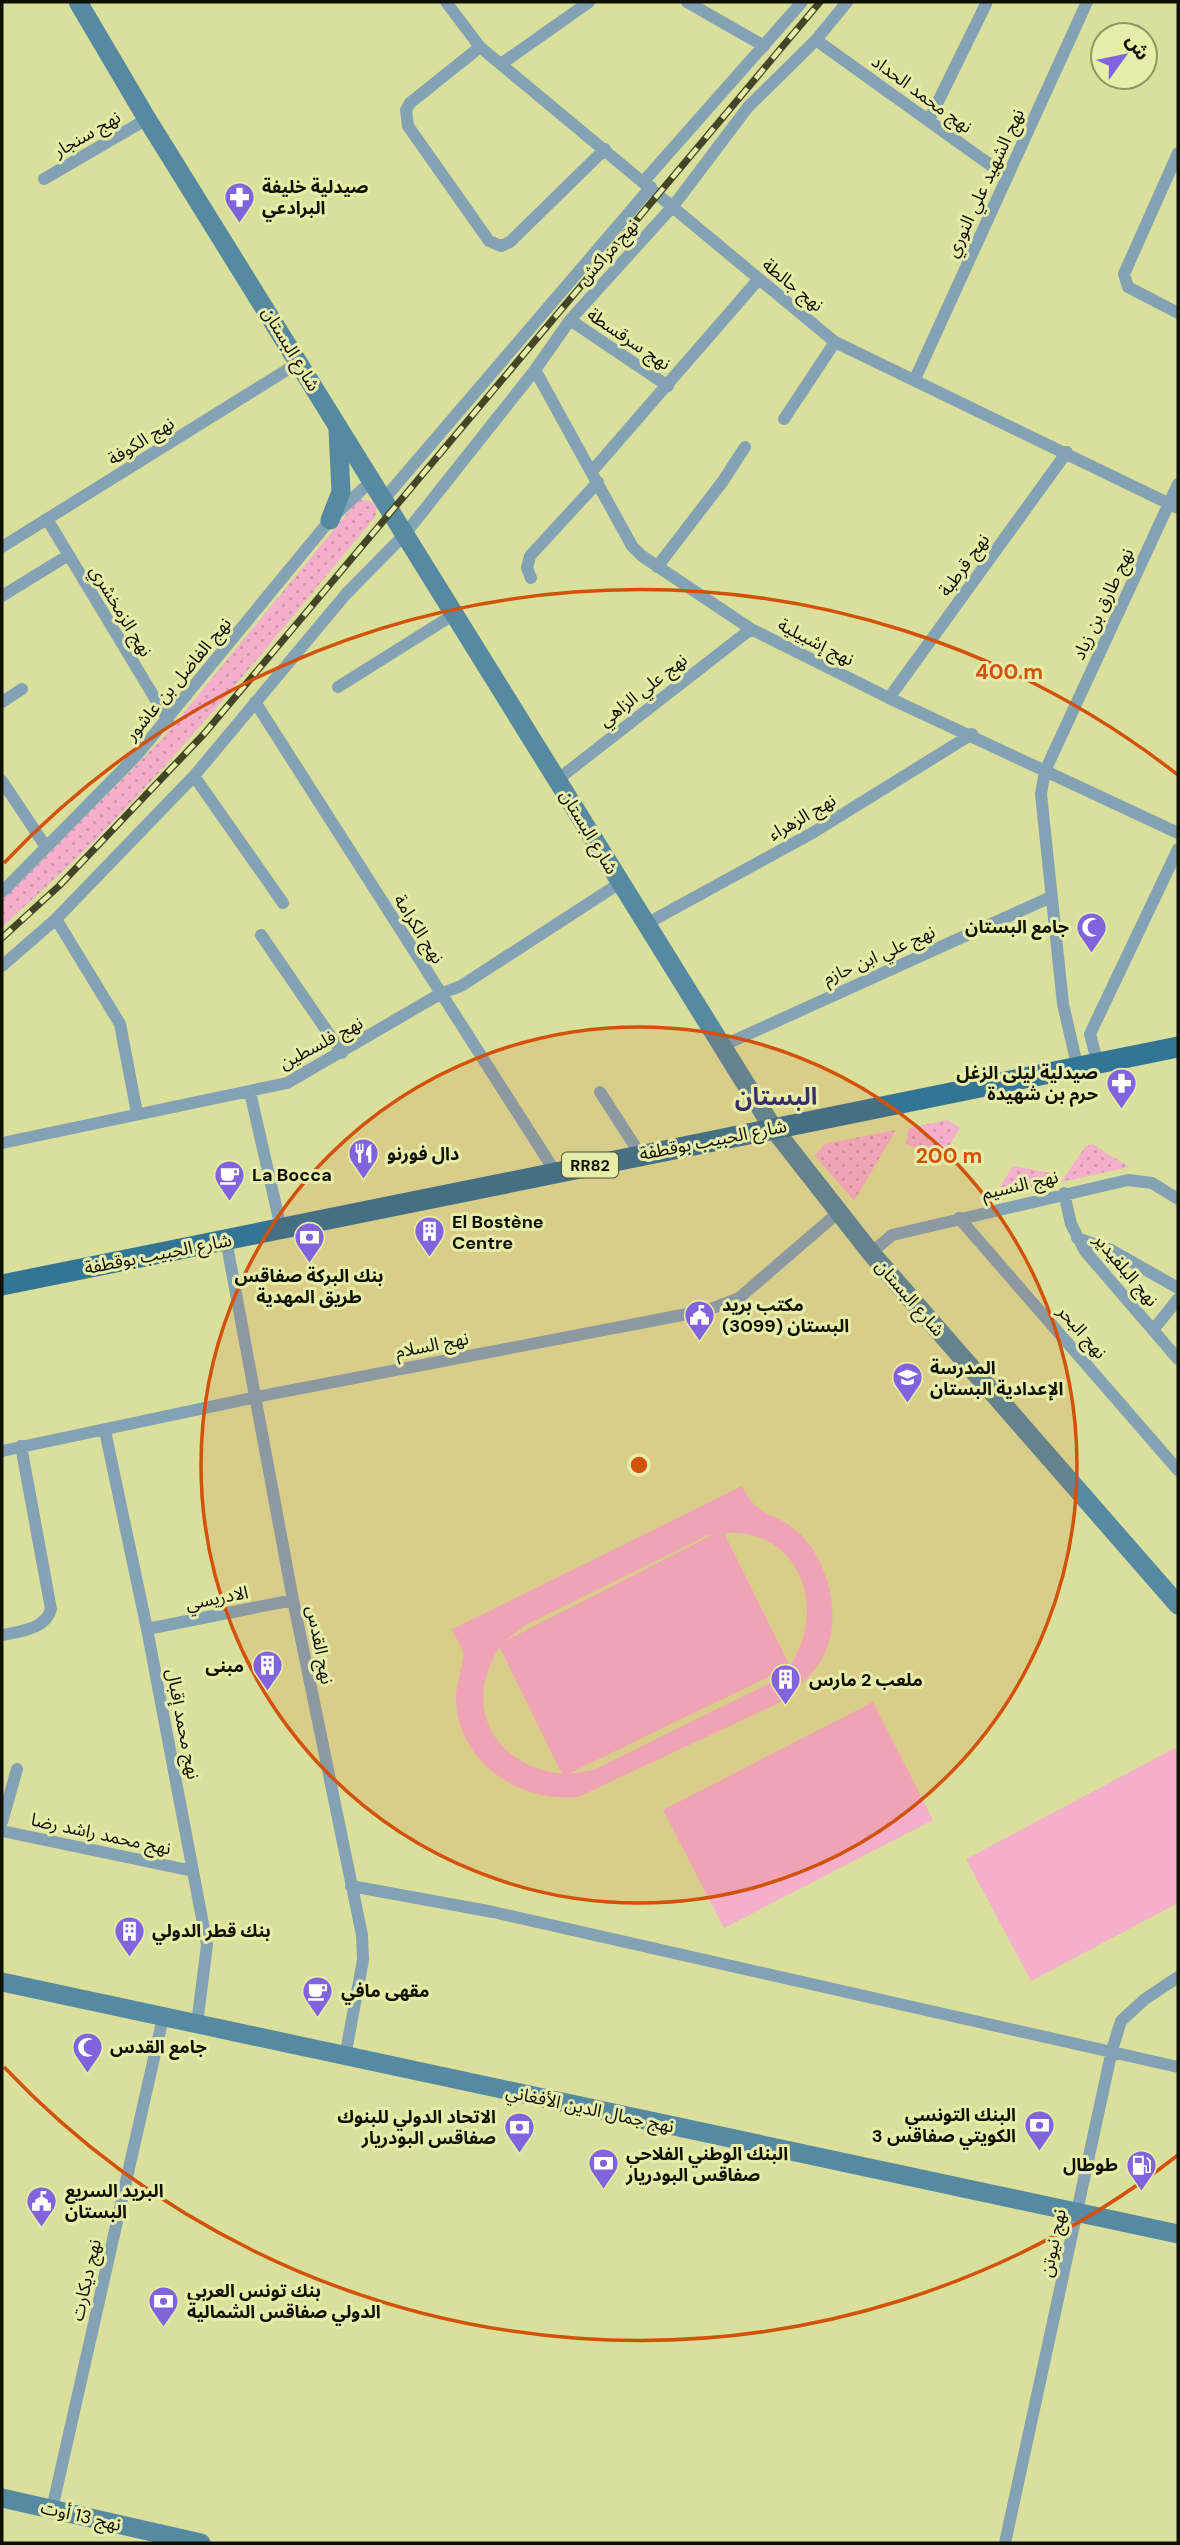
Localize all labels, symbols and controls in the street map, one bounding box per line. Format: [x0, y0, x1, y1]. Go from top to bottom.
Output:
north arrow [1089, 21, 1159, 91]
text: ش [1120, 29, 1155, 65]
street label: نهج محمد الحداد [866, 49, 977, 139]
street label: نهج سنجار [48, 105, 126, 164]
street label: نهج الشهيد علي النوري [940, 105, 1031, 262]
place label: صيدلية خليفة البرادعي [262, 175, 369, 222]
pharmacy icon: صيدلية خليفة البرادعي [222, 180, 256, 224]
street label: نهج مراكش [572, 214, 645, 291]
street label: نهج جالطة [757, 253, 829, 318]
street label: شارع البستان [255, 302, 326, 397]
street label: نهج سرقسطة [582, 302, 676, 377]
street label: نهج الكوفة [103, 411, 179, 472]
street label: نهج قرطبة [933, 529, 996, 602]
street label: نهج طارق بن زياد [1067, 544, 1140, 664]
street label: نهج الزمخشري [83, 561, 158, 662]
street label: نهج الفاضل بن عاشور [119, 612, 237, 747]
street label: نهج إشبيلية [773, 613, 858, 672]
street label: نهج علي الزاهي [594, 648, 693, 733]
text: 400 m [975, 658, 1043, 686]
street label: شارع البستان [553, 785, 624, 880]
street label: نهج الزهراء [764, 788, 841, 847]
street label: نهج الكرامة [387, 890, 450, 969]
mosque icon: جامع البستان [1075, 910, 1109, 954]
place label: جامع البستان [965, 915, 1069, 940]
street label: نهج علي ابن حازم [819, 920, 940, 992]
street label: نهج فلسطين [275, 1011, 368, 1076]
place label: صيدلية ليلى الزغل حرم بن شهيدة [956, 1061, 1098, 1107]
pharmacy icon: صيدلية ليلى الزغل حرم بن شهيدة [1104, 1066, 1138, 1110]
district label: البستان [735, 1081, 817, 1112]
street label: شارع الحبيب بوقطفة [637, 1114, 789, 1168]
restaurant icon: دال فورنو [347, 1137, 381, 1181]
place label: دال فورنو [387, 1142, 459, 1166]
text: 200 m [916, 1142, 982, 1170]
road number: RR82 [562, 1152, 618, 1177]
cafe icon: La Bocca [212, 1158, 246, 1202]
place label: La Bocca [252, 1163, 332, 1187]
street label: نهج النسيم [979, 1165, 1061, 1206]
place label: El Bostène Centre [452, 1210, 544, 1255]
building icon: El Bostène Centre [412, 1215, 446, 1259]
bank icon: بنك البركة صفاقس طريق المهدية [292, 1221, 326, 1265]
street label: شارع الحبيب بوقطفة [82, 1228, 234, 1282]
street label: نهج البلفيدير [1087, 1228, 1164, 1312]
street label: شارع البستان [868, 1254, 950, 1343]
place label: بنك البركة صفاقس طريق المهدية [234, 1264, 384, 1309]
place label: مكتب بريد البستان (3099) [722, 1293, 849, 1338]
public building icon: مكتب بريد البستان (3099) [682, 1298, 716, 1342]
street label: نهج البحر [1050, 1299, 1112, 1365]
street label: نهج السلام [393, 1326, 471, 1366]
place label: المدرسة الإعدادية البستان [930, 1356, 1063, 1401]
school or university icon: المدرسة الإعدادية البستان [890, 1361, 924, 1405]
centre of rings [627, 1453, 651, 1477]
street label: الادريسي [184, 1580, 251, 1617]
street label: نهج القدس [300, 1604, 339, 1687]
building icon: مبنى [250, 1649, 284, 1693]
place label: مبنى [205, 1654, 244, 1678]
building icon: ملعب 2 مارس [769, 1663, 803, 1707]
street label: نهج محمد إقبال [160, 1667, 205, 1782]
place label: ملعب 2 مارس [809, 1668, 923, 1692]
street label: نهج محمد راشد رضا [29, 1807, 173, 1862]
building icon: بنك قطر الدولي [112, 1914, 146, 1958]
place label: بنك قطر الدولي [152, 1919, 271, 1945]
cafe icon: مقهى مافي [301, 1974, 335, 2018]
place label: مقهى مافي [341, 1979, 430, 2005]
mosque icon: جامع القدس [70, 2030, 104, 2074]
place label: جامع القدس [110, 2035, 207, 2060]
street label: نهج جمال الدين الأفغاني [503, 2079, 676, 2140]
place label: البنك التونسي الكويتي صفاقس 3 [872, 2103, 1016, 2150]
place label: الاتحاد الدولي للبنوك صفاقس البودريار [337, 2105, 496, 2150]
bank icon: البنك التونسي الكويتي صفاقس 3 [1022, 2108, 1056, 2152]
bank icon: الاتحاد الدولي للبنوك صفاقس البودريار [502, 2110, 536, 2154]
place label: البنك الوطني الفلاحي صفاقس البودريار [625, 2142, 788, 2187]
bank icon: البنك الوطني الفلاحي صفاقس البودريار [586, 2147, 620, 2191]
fuel station icon: طوطال [1124, 2148, 1158, 2192]
place label: طوطال [1063, 2153, 1118, 2177]
place label: البريد السريع البستان [65, 2179, 164, 2224]
public building icon: البريد السريع البستان [25, 2184, 59, 2228]
street label: نهج نيوتن [1034, 2207, 1073, 2279]
street label: نهج ديكارت [65, 2237, 108, 2323]
place label: بنك تونس العربي الدولي صفاقس الشمالية [187, 2279, 381, 2326]
bank icon: بنك تونس العربي الدولي صفاقس الشمالية [147, 2284, 181, 2328]
street label: نهج 13 أوت [38, 2495, 123, 2538]

